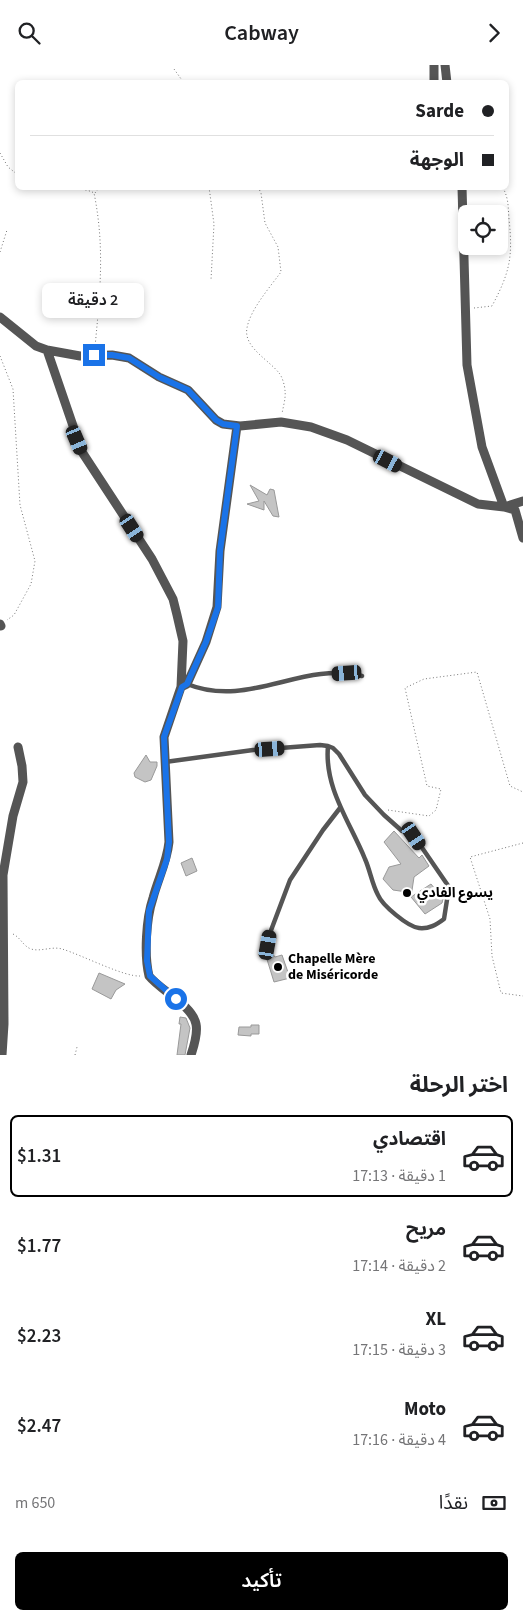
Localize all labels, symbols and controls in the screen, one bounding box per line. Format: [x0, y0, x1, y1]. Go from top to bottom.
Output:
text: Cabway [224, 17, 299, 49]
icon: search [15, 19, 43, 47]
icon: forward [480, 19, 508, 47]
text: Sarde [415, 98, 464, 125]
text: الوجهة [410, 147, 464, 174]
map controls [458, 205, 508, 255]
button: locate [458, 205, 508, 255]
callout: 2 دقيقة [43, 283, 145, 317]
text: 2 دقيقة [68, 289, 118, 311]
route end [83, 344, 105, 366]
car [64, 423, 89, 457]
car [371, 448, 404, 474]
car [117, 511, 146, 545]
car [331, 664, 362, 682]
car [254, 740, 285, 758]
car [399, 819, 428, 853]
place label: يسوع الفادي [417, 883, 493, 903]
marker: يسوع الفادي [401, 887, 413, 899]
car [258, 929, 277, 961]
place label: Chapelle Mère de Miséricorde [288, 949, 378, 985]
marker: Chapelle Mère de Miséricorde [272, 961, 284, 973]
route start [165, 988, 187, 1010]
text: اختر الرحلة [410, 1069, 508, 1101]
text: اقتصادي [373, 1126, 446, 1153]
icon: car [461, 1134, 506, 1179]
text: $1.31 [17, 1143, 61, 1170]
text: 1 دقيقة · 17:13 [352, 1165, 446, 1187]
text: مريح [406, 1216, 446, 1243]
icon: car [461, 1224, 506, 1269]
text: $1.77 [17, 1233, 61, 1260]
text: 2 دقيقة · 17:14 [352, 1255, 446, 1277]
text: XL [425, 1306, 446, 1333]
icon: car [461, 1314, 506, 1359]
text: $2.23 [17, 1323, 61, 1350]
text: 3 دقيقة · 17:15 [352, 1339, 446, 1361]
text: Moto [404, 1396, 446, 1423]
icon: car [461, 1404, 506, 1449]
text: $2.47 [17, 1413, 61, 1440]
text: 4 دقيقة · 17:16 [352, 1429, 446, 1451]
icon: cash [480, 1489, 508, 1517]
text: نقدًا [439, 1490, 468, 1517]
text: 650 m [15, 1492, 55, 1514]
button: تأكيد [15, 1552, 508, 1610]

